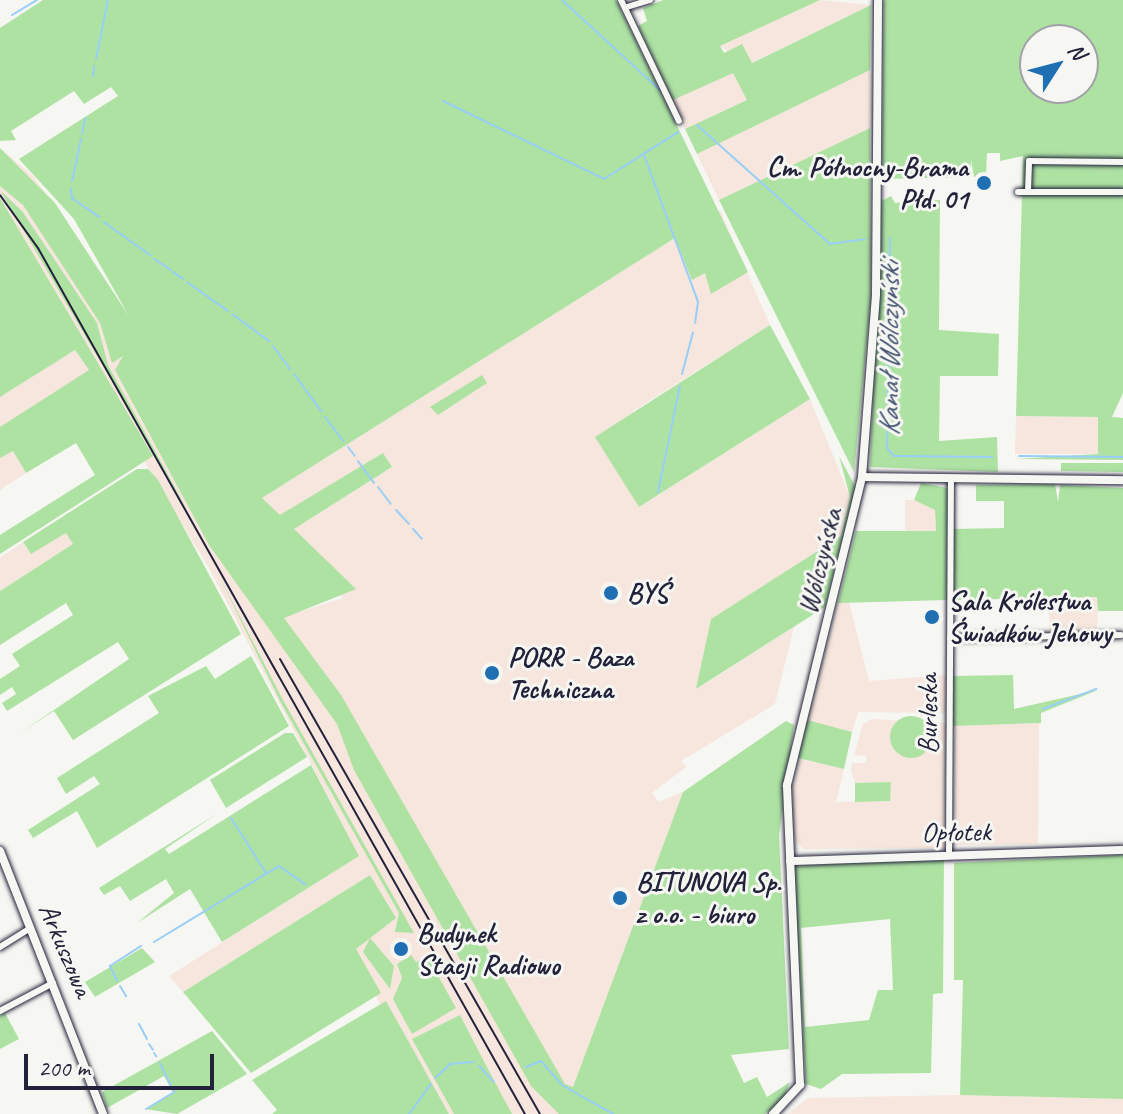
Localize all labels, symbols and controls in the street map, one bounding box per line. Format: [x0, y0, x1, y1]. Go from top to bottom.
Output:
north arrow [1019, 24, 1099, 104]
text: N [1061, 37, 1092, 65]
place label: Cm. Północny-Brama Płd. 01 [767, 150, 968, 216]
marker: Cm. Północny-Brama Płd. 01 [975, 174, 993, 192]
water label: Kanał Wólczyński [871, 262, 907, 436]
street label: Wólczyńska [791, 505, 849, 617]
place label: BYŚ [627, 576, 668, 610]
marker: BYŚ [602, 584, 620, 602]
place label: Sala Królestwa Świadków Jehowy [948, 584, 1111, 650]
marker: Sala Królestwa Świadków Jehowy [923, 608, 941, 626]
place label: PORR - Baza Techniczna [508, 640, 633, 706]
marker: PORR - Baza Techniczna [483, 664, 501, 682]
street label: Burleska [911, 674, 945, 754]
street label: Opłotek [921, 815, 991, 849]
place label: BITUNOVA Sp. z o.o. - biuro [636, 865, 781, 931]
marker: BITUNOVA Sp. z o.o. - biuro [611, 889, 629, 907]
street label: Arkuszowa [31, 898, 101, 1002]
place label: Budynek Stacji Radiowo [417, 916, 560, 982]
marker: Budynek Stacji Radiowo [392, 940, 410, 958]
scale bar [28, 1038, 218, 1088]
text: 200 m [38, 1053, 90, 1083]

